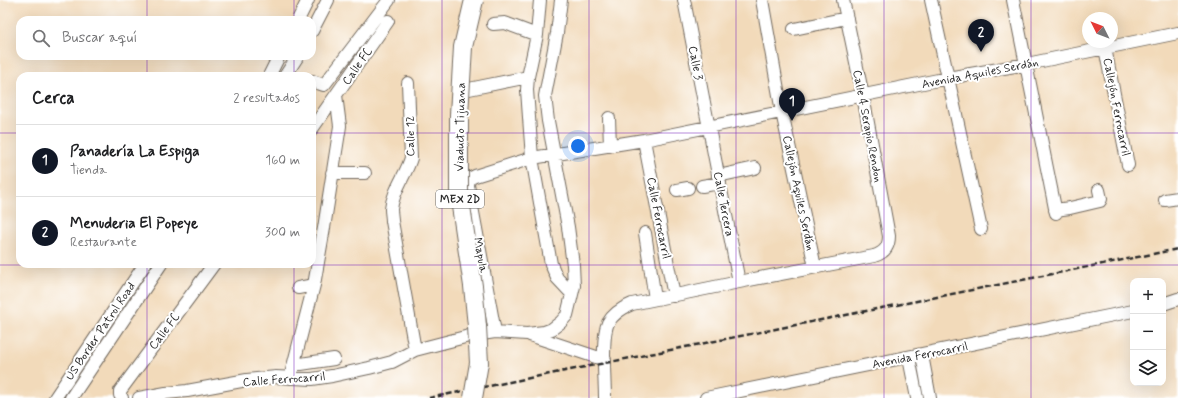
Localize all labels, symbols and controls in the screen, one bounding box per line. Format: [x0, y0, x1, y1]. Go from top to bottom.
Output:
north arrow [1082, 12, 1118, 48]
search box [16, 16, 316, 60]
pin: 2 [968, 19, 994, 52]
icon: search [30, 27, 52, 49]
text: Buscar aquí [62, 28, 137, 48]
street label: Calle FC [339, 45, 377, 89]
street label: Calle 3 [684, 45, 706, 82]
street label: Avenida Aquiles Serdán [920, 55, 1040, 93]
street label: Callejón Ferrocarril [1099, 57, 1133, 158]
street label: Calle 4 Serapio Rendon [848, 69, 886, 184]
street label: Viaducto Tijuana [452, 82, 470, 172]
text: Cerca [32, 87, 75, 109]
pin: 1 [779, 88, 805, 121]
text: 2 resultados [233, 90, 300, 107]
street label: Calle 12 [403, 116, 419, 156]
street label: Callejón Aquiles Serdán [778, 134, 818, 252]
your location [568, 136, 588, 156]
text: Panadería La Espiga [70, 142, 200, 162]
text: 1 [42, 152, 48, 169]
text: 160 m [265, 152, 300, 169]
text: Tienda [70, 162, 107, 179]
street label: Calle Tercera [709, 171, 737, 238]
street label: Calle Ferrocarril [642, 176, 674, 260]
road number: MEX 2D [436, 190, 484, 208]
text: Menuderia El Popeye [70, 214, 198, 234]
text: 2 [42, 224, 48, 241]
text: 300 m [265, 224, 300, 241]
text: Restaurante [70, 234, 137, 251]
street label: Mapula [469, 236, 491, 275]
map controls [1130, 278, 1166, 386]
button: + [1130, 278, 1166, 314]
street label: US Border Patrol Road [62, 279, 140, 384]
street label: Calle FC [146, 310, 184, 353]
button: − [1130, 314, 1166, 350]
street label: Avenida Ferrocarril [871, 339, 969, 373]
button: layers [1130, 350, 1166, 386]
street label: Calle Ferrocarril [242, 369, 326, 391]

